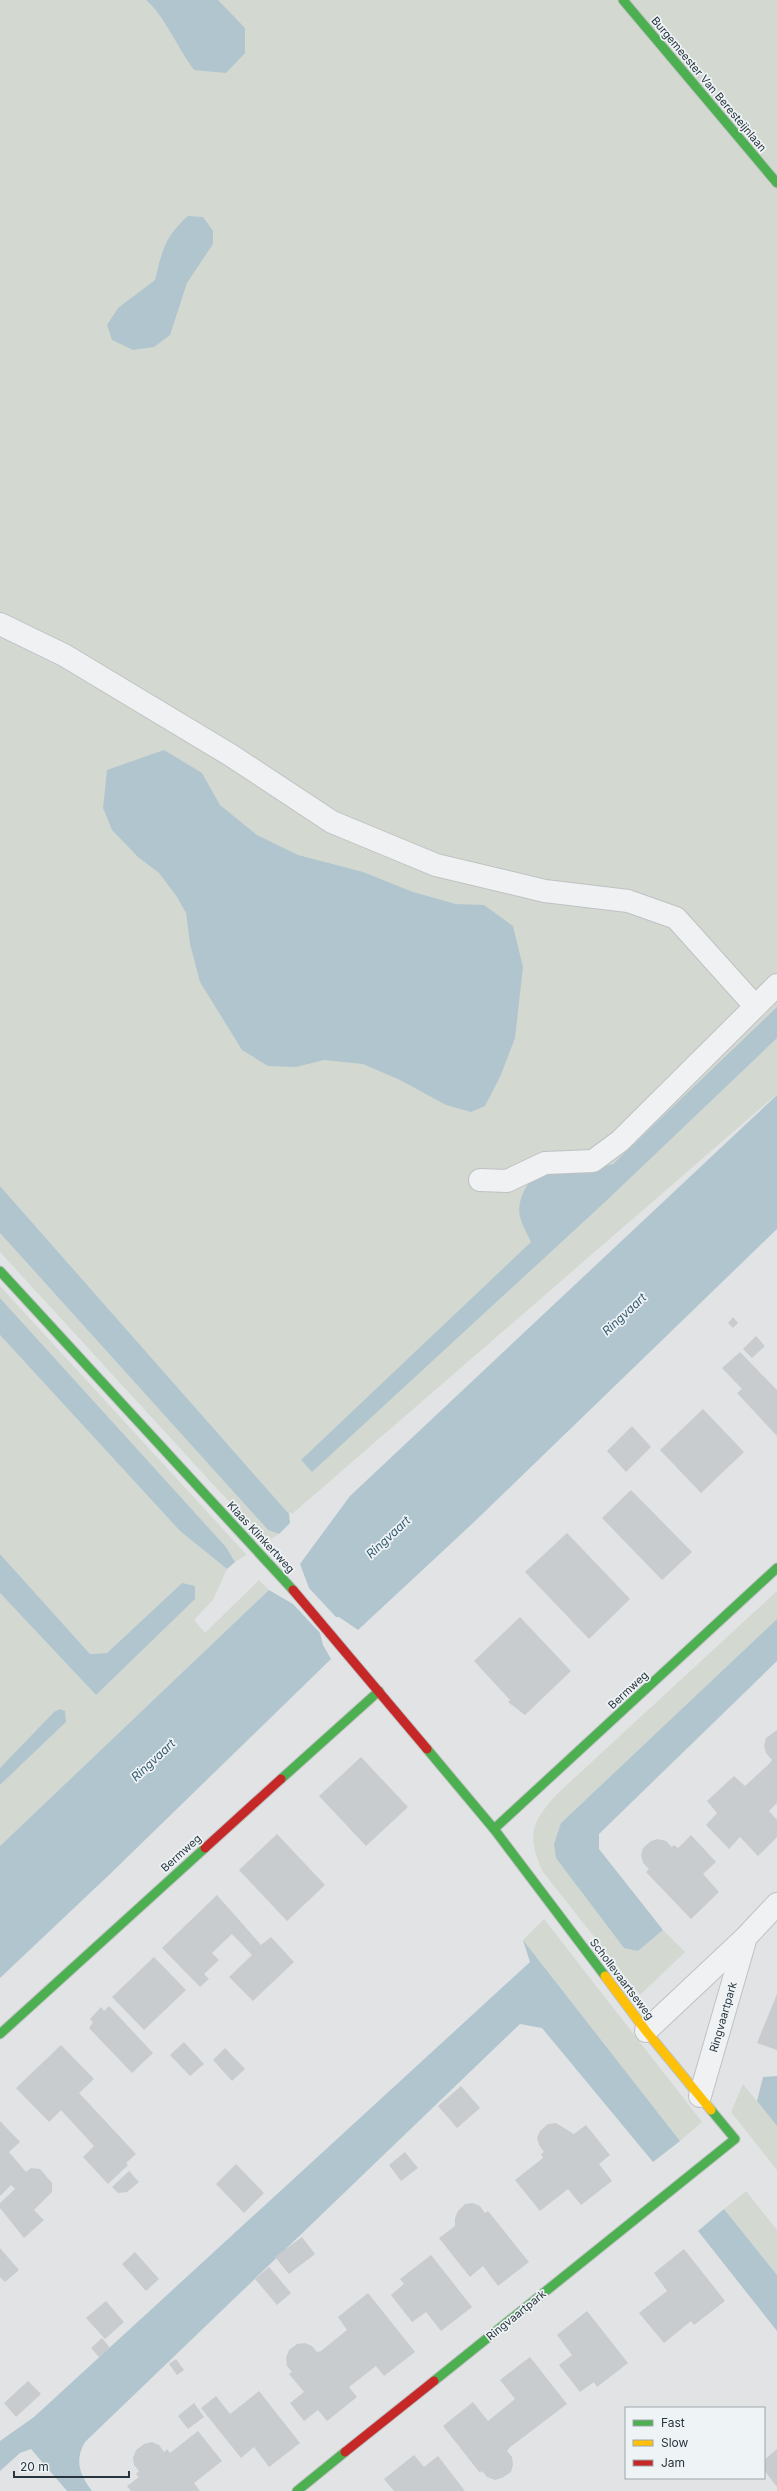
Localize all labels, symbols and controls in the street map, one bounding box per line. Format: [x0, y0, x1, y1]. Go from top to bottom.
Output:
street label: Burgemeester Van Beresteijnlaan [648, 14, 770, 154]
water label: Ringvaart [599, 1289, 650, 1338]
street label: Klaas Klinkertweg [224, 1498, 298, 1576]
water label: Ringvaart [363, 1512, 414, 1561]
street label: Bermweg [605, 1668, 651, 1712]
water label: Ringvaart [128, 1735, 179, 1784]
street label: Bermweg [158, 1831, 204, 1875]
street label: Schollevaartseweg [587, 1936, 657, 2022]
street label: Ringvaartpark [706, 1980, 740, 2054]
street label: Ringvaartpark [483, 2287, 549, 2343]
legend [625, 2407, 765, 2479]
text: Fast [661, 2415, 685, 2430]
text: Slow [661, 2435, 689, 2450]
scale bar [14, 2453, 129, 2479]
text: Jam [661, 2455, 685, 2470]
text: 20 m [20, 2459, 49, 2474]

